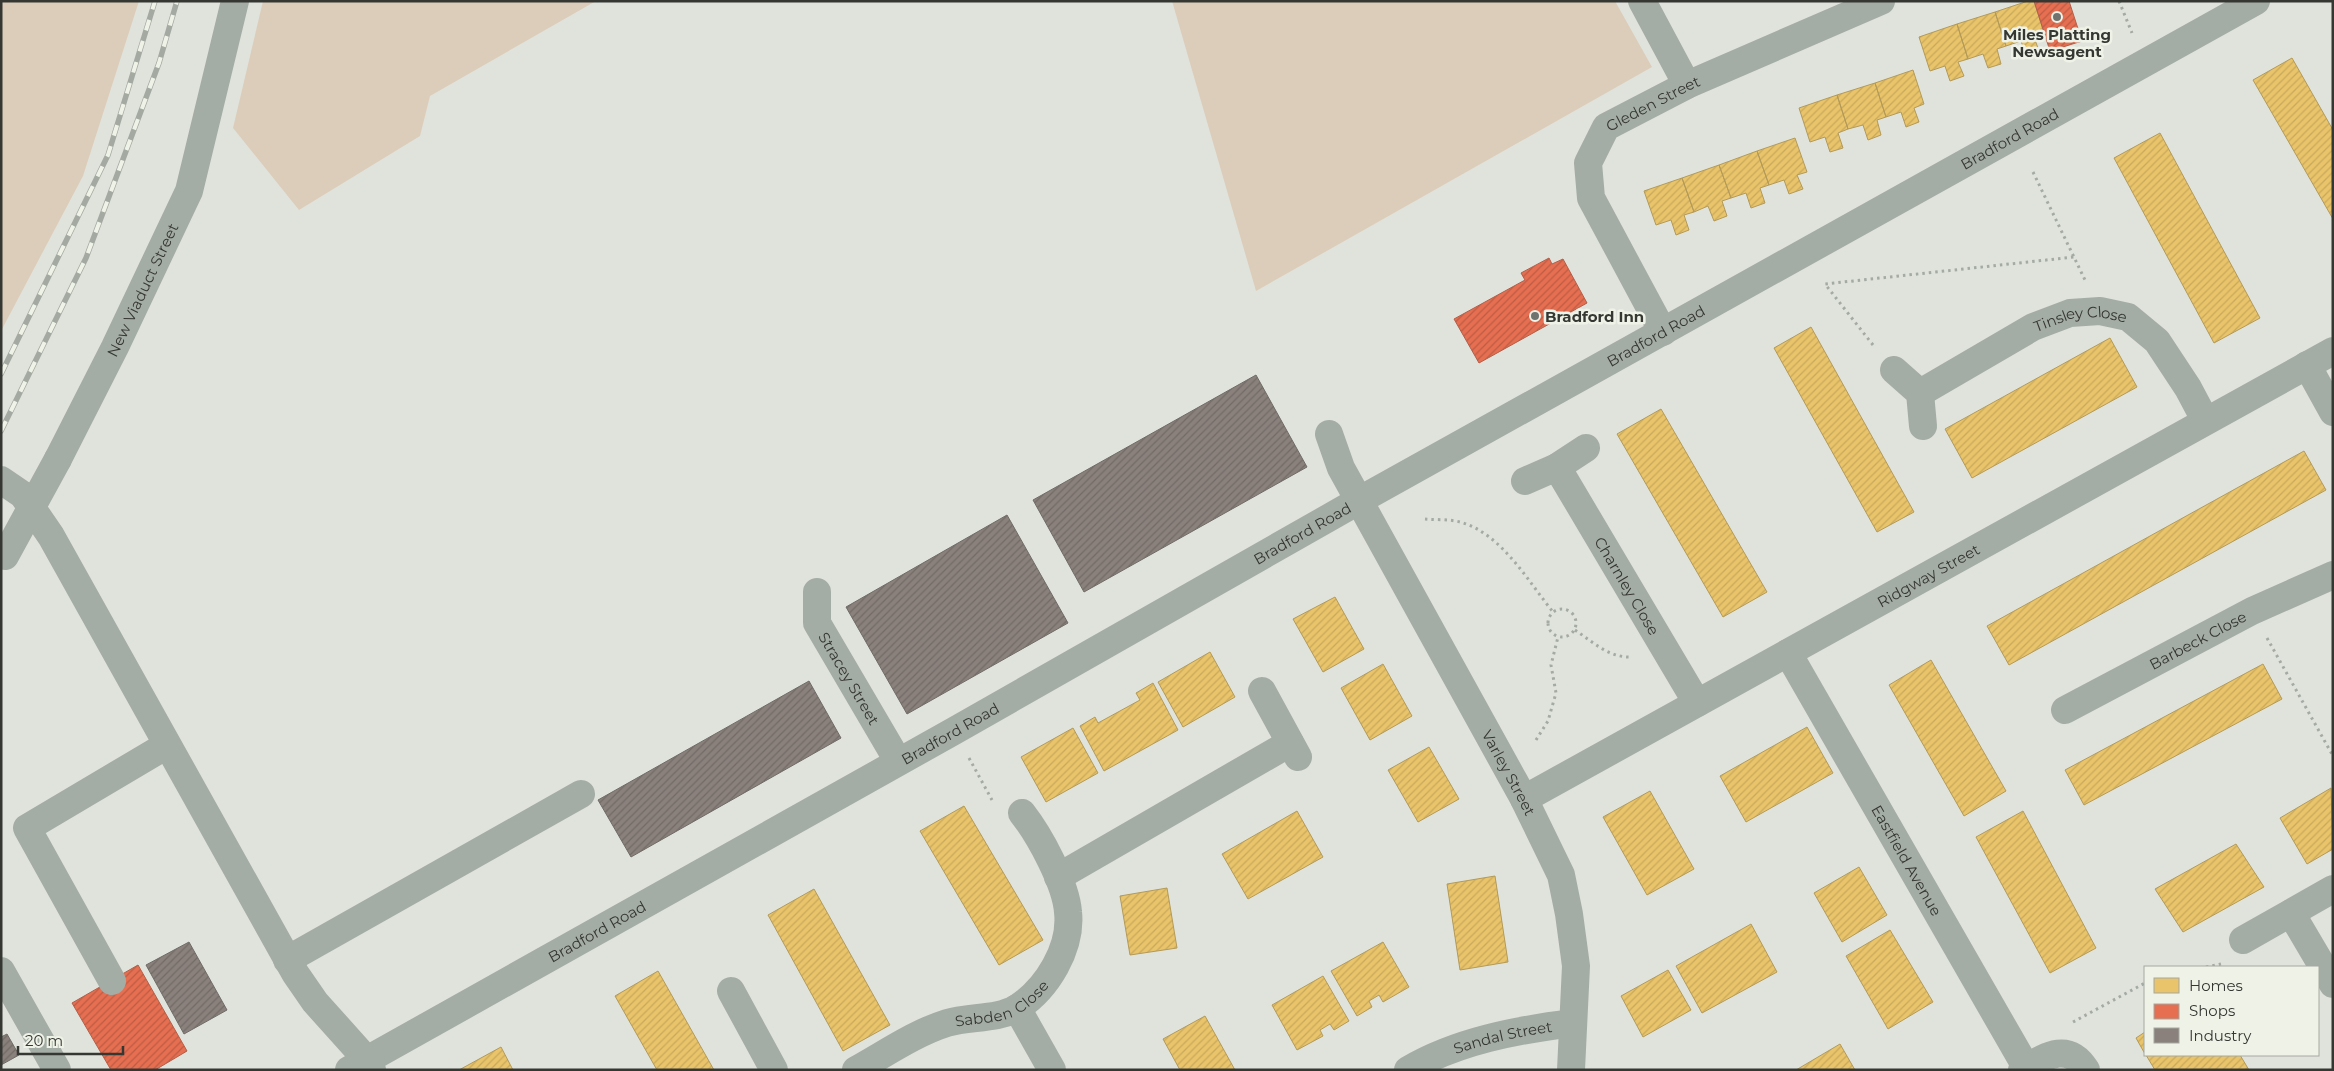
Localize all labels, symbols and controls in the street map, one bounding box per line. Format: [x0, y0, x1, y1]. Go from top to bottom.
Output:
marker: Miles Platting Newsagent [2051, 11, 2063, 23]
place label: Miles Platting Newsagent [2003, 25, 2111, 61]
street label: Gleden Street [1602, 71, 1703, 135]
street label: Bradford Road [1957, 103, 2062, 173]
street label: New Viaduct Street [102, 220, 182, 360]
street label: Bradford Road [1603, 300, 1708, 370]
street label: Tinsley Close [2031, 301, 2129, 335]
place label: Bradford Inn [1545, 307, 1644, 326]
marker: Bradford Inn [1529, 310, 1541, 322]
street label: Bradford Road [1250, 498, 1354, 568]
street label: Charnley Close [1591, 533, 1664, 638]
street label: Ridgway Street [1874, 539, 1983, 611]
street label: Barbeck Close [2146, 606, 2249, 673]
street label: Stracey Street [815, 628, 884, 728]
street label: Bradford Road [898, 698, 1002, 768]
street label: Varley Street [1478, 726, 1540, 819]
street label: Eastfield Avenue [1868, 801, 1947, 919]
street label: Bradford Road [544, 896, 649, 966]
legend [2144, 966, 2319, 1056]
street label: Sabden Close [954, 976, 1052, 1030]
text: Homes [2189, 976, 2243, 995]
text: Shops [2189, 1001, 2235, 1020]
street label: Sandal Street [1451, 1016, 1553, 1058]
scale bar [18, 1024, 122, 1056]
text: Industry [2189, 1026, 2252, 1045]
text: 20 m [25, 1031, 63, 1050]

